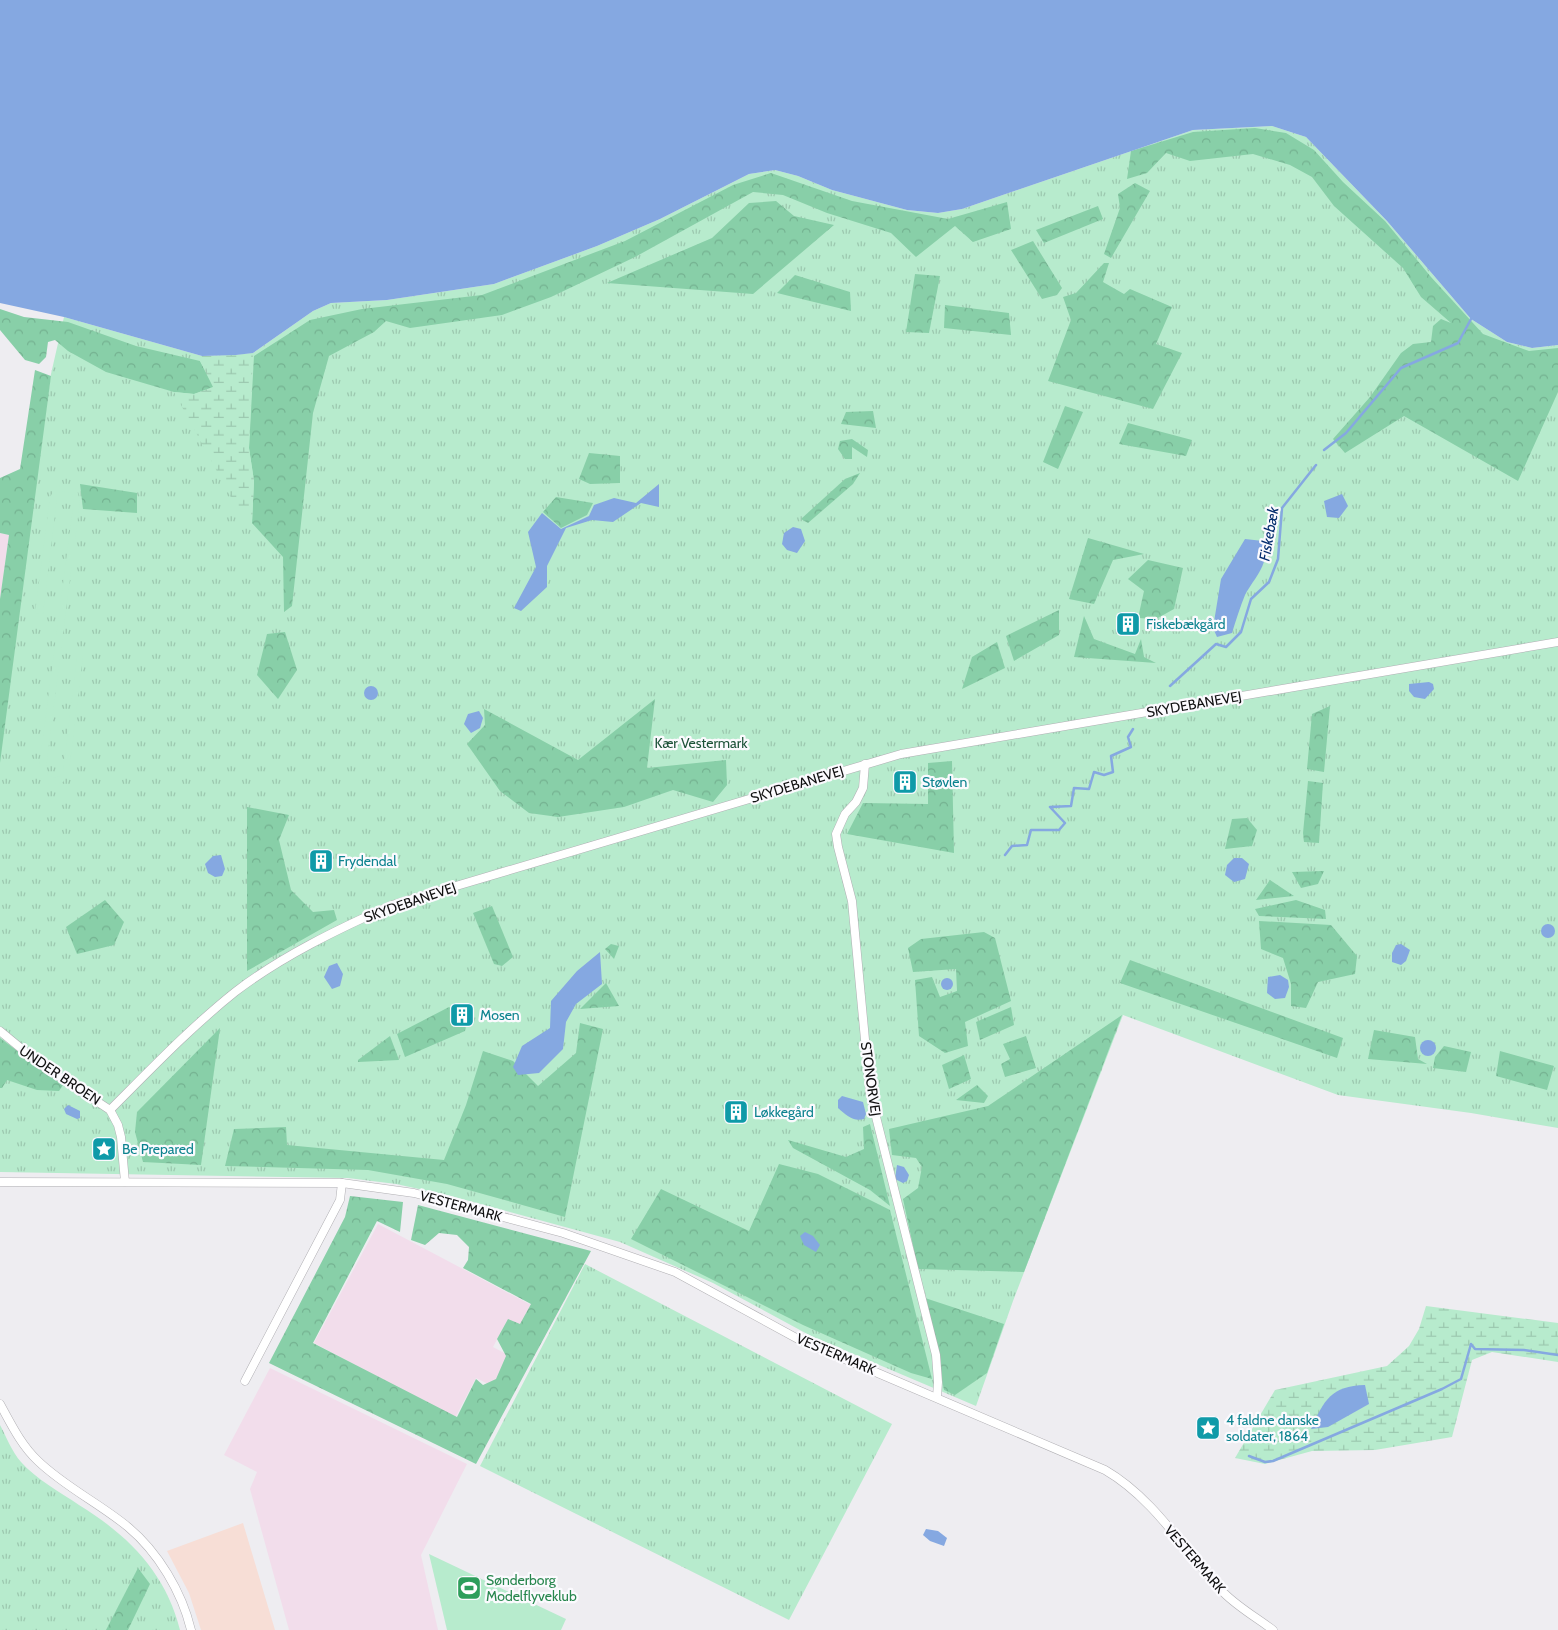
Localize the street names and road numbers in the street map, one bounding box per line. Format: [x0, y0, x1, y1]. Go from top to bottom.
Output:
street label: SKYDEBANEVEJ [1145, 687, 1243, 721]
street label: SKYDEBANEVEJ [748, 761, 846, 807]
street label: SKYDEBANEVEJ [361, 878, 459, 926]
street label: UNDER BROEN [16, 1041, 104, 1109]
street label: STONORVEJ [857, 1041, 885, 1117]
street label: VESTERMARK [418, 1186, 504, 1226]
street label: VESTERMARK [794, 1329, 878, 1379]
street label: VESTERMARK [1160, 1521, 1230, 1597]

